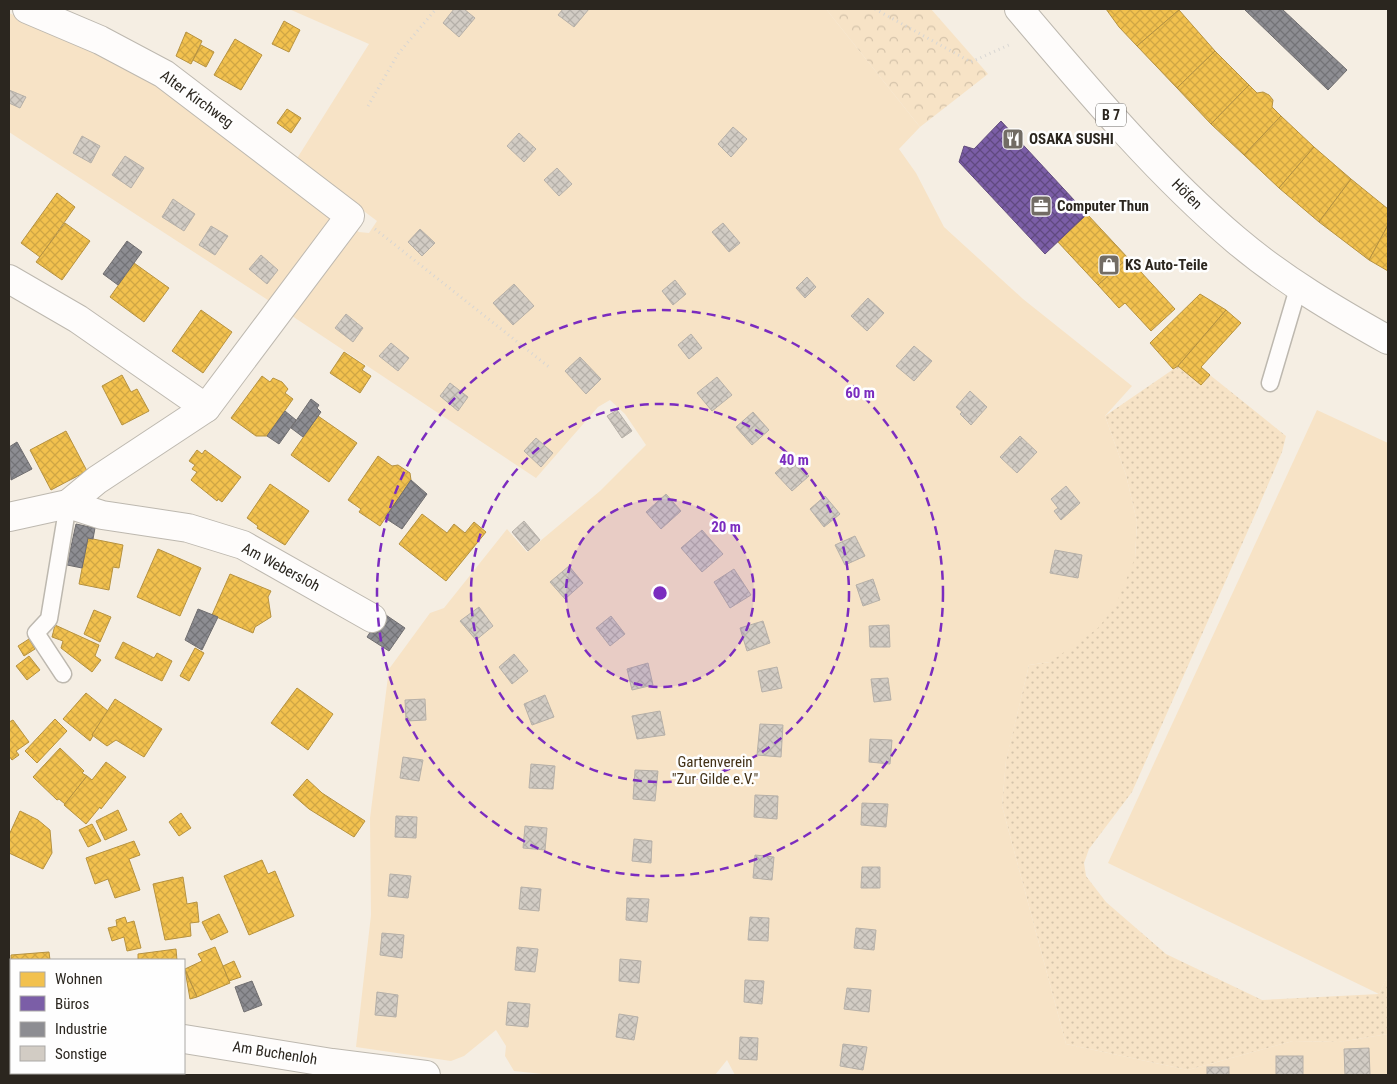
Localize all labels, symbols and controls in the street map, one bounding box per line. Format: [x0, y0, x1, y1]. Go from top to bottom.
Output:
street label: Alter Kirchweg [157, 66, 237, 132]
road number: B 7 [1096, 104, 1126, 126]
restaurant icon: OSAKA SUSHI [1001, 127, 1025, 151]
place label: OSAKA SUSHI [1029, 130, 1114, 148]
street label: Höfen [1168, 175, 1206, 213]
office icon: Computer Thun [1029, 194, 1053, 218]
place label: Computer Thun [1057, 197, 1149, 215]
shop icon: KS Auto-Teile [1097, 253, 1121, 277]
place label: KS Auto-Teile [1125, 256, 1208, 274]
text: 60 m [845, 384, 875, 402]
text: 40 m [779, 451, 809, 469]
text: 20 m [711, 518, 741, 536]
street label: Am Webersloh [239, 539, 323, 595]
centre of rings [651, 584, 669, 602]
park label: Gartenverein "Zur Gilde e.V." [672, 753, 759, 788]
legend [10, 959, 185, 1074]
text: Wohnen [55, 970, 103, 988]
text: Büros [55, 995, 89, 1013]
text: Industrie [55, 1020, 107, 1038]
street label: Am Buchenloh [231, 1037, 319, 1069]
text: Sonstige [55, 1045, 107, 1063]

